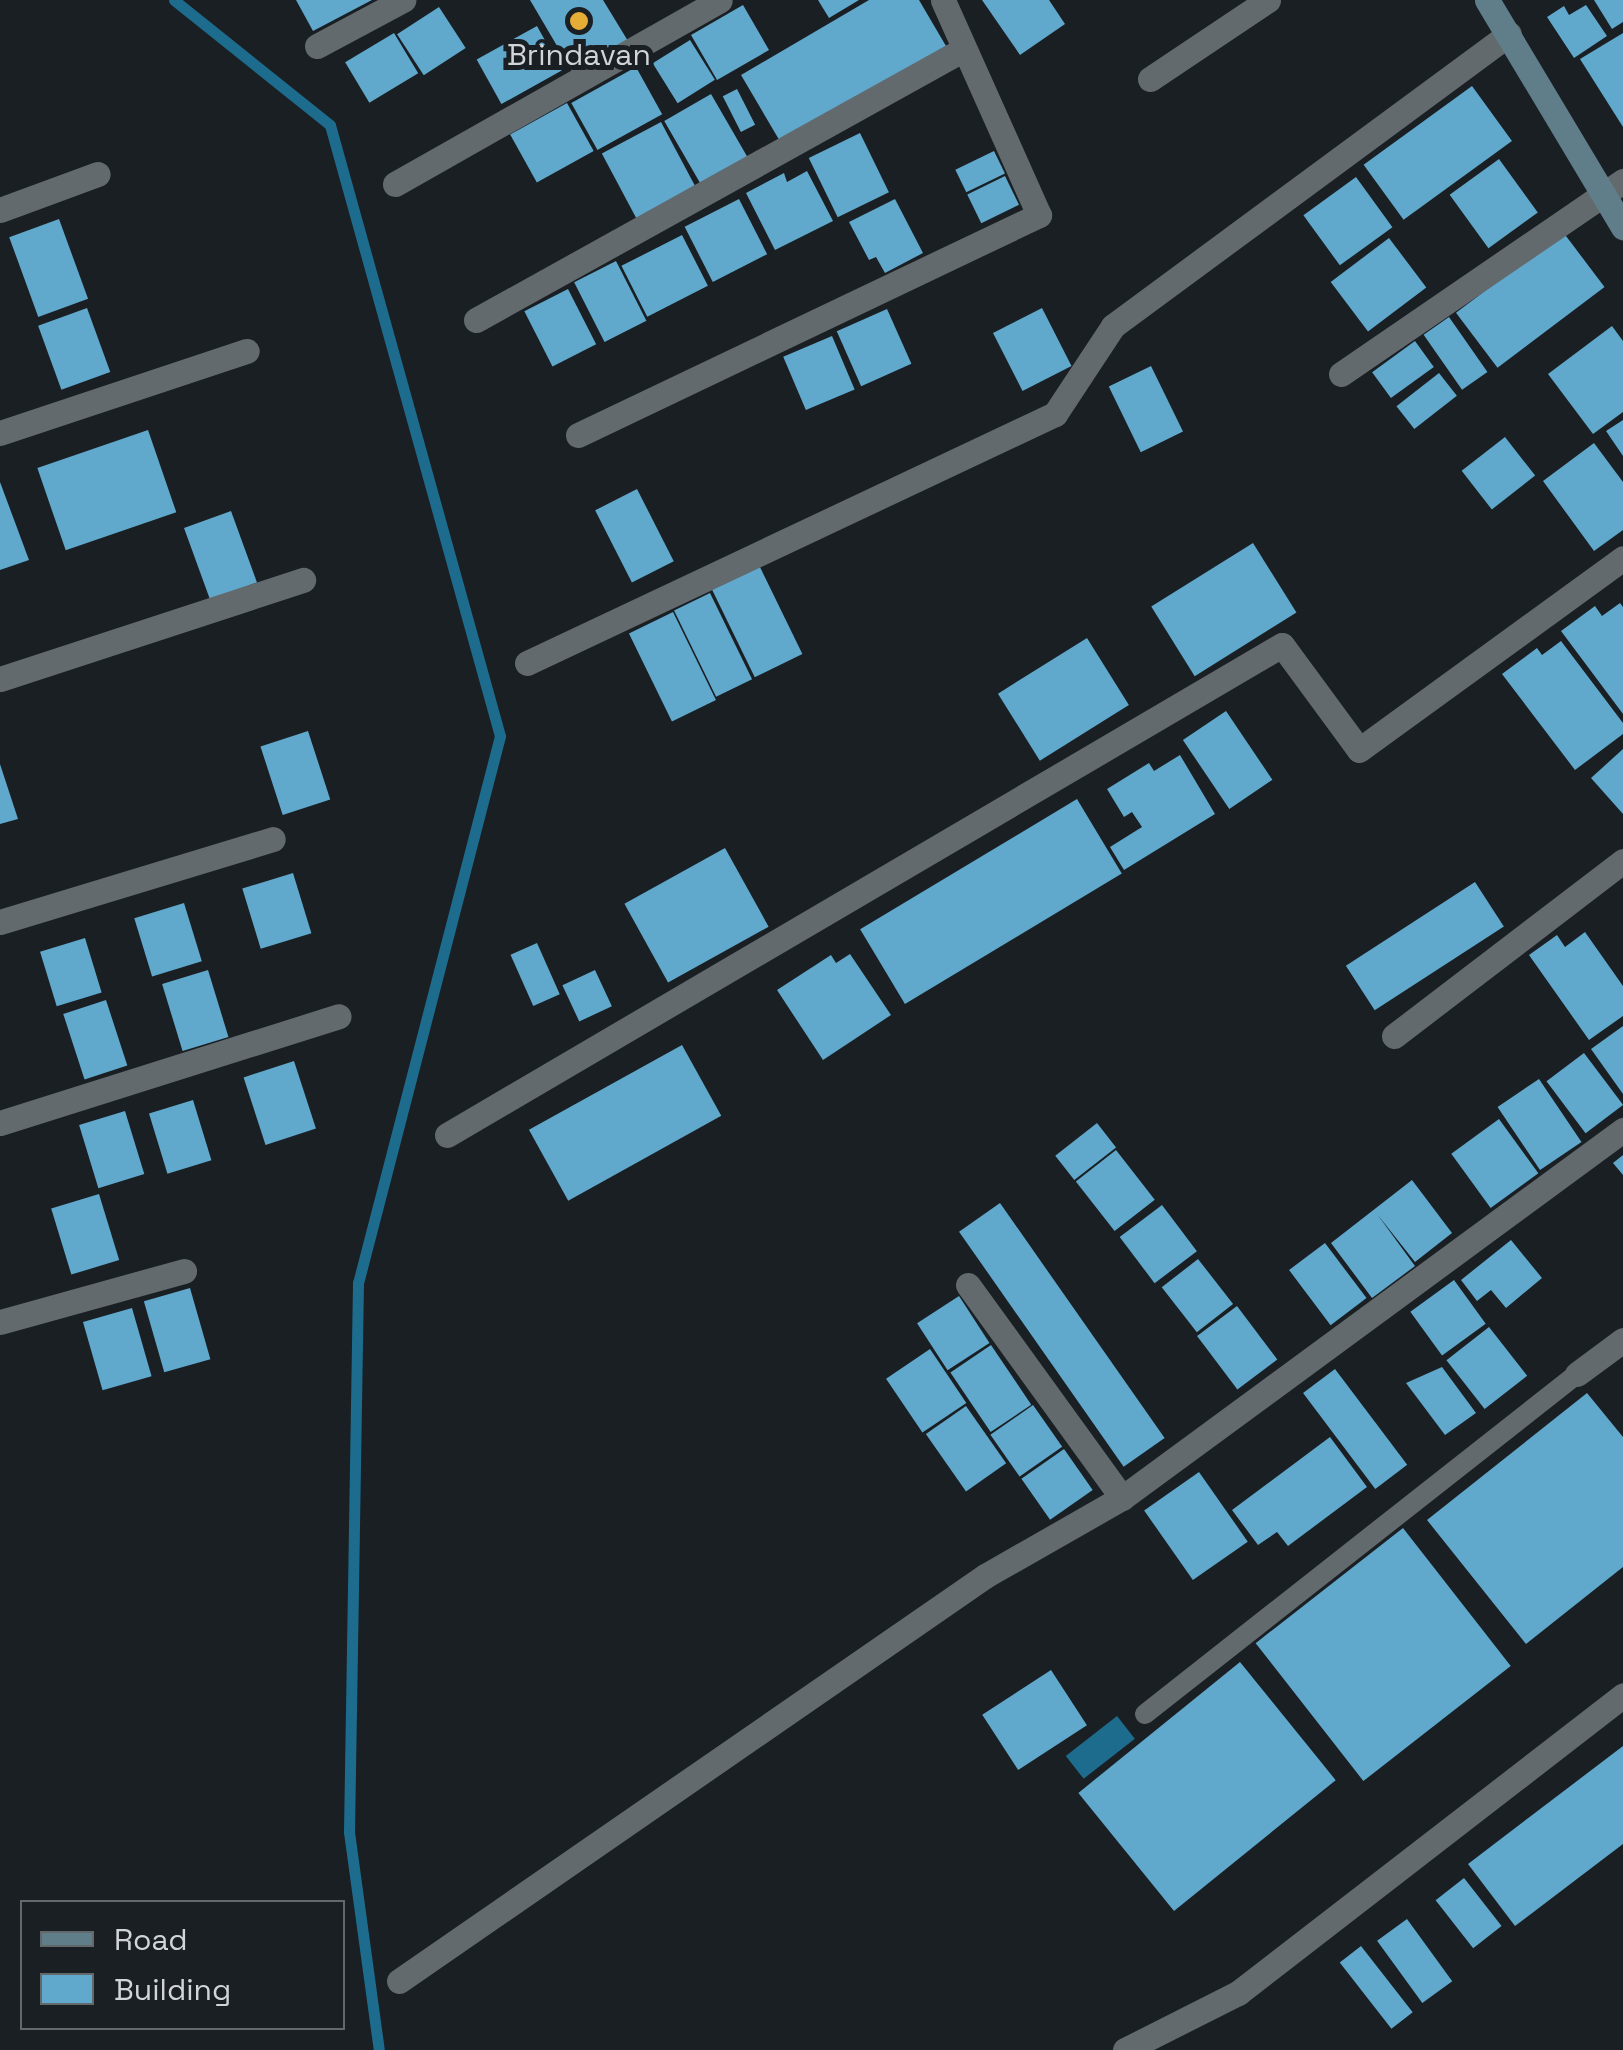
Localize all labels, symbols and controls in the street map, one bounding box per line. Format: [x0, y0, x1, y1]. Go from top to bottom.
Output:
marker: Brindavan [568, 10, 590, 32]
place label: Brindavan [507, 37, 651, 73]
legend [20, 1900, 345, 2030]
text: Road [114, 1920, 188, 1959]
text: Building [114, 1970, 231, 2009]

